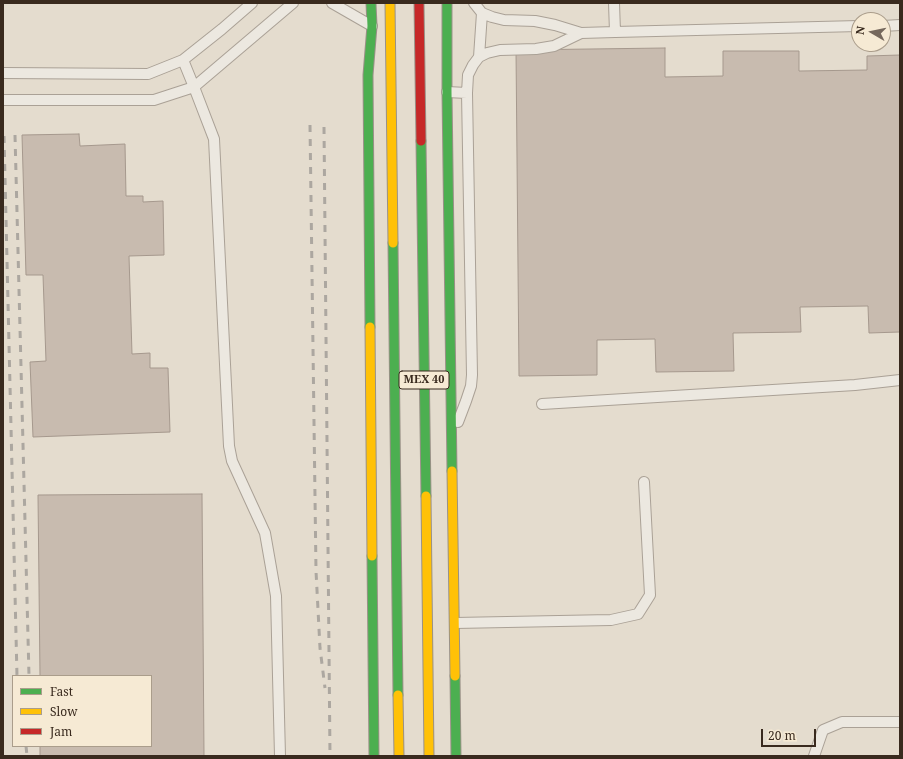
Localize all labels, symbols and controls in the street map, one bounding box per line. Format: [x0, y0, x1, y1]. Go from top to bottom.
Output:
north arrow [851, 12, 891, 52]
text: N [852, 25, 868, 36]
road number: MEX 40 [399, 371, 449, 389]
legend [12, 675, 152, 747]
text: Fast [50, 683, 73, 700]
text: Slow [50, 703, 78, 720]
scale bar [763, 721, 818, 747]
text: Jam [50, 723, 72, 740]
text: 20 m [768, 727, 796, 744]

